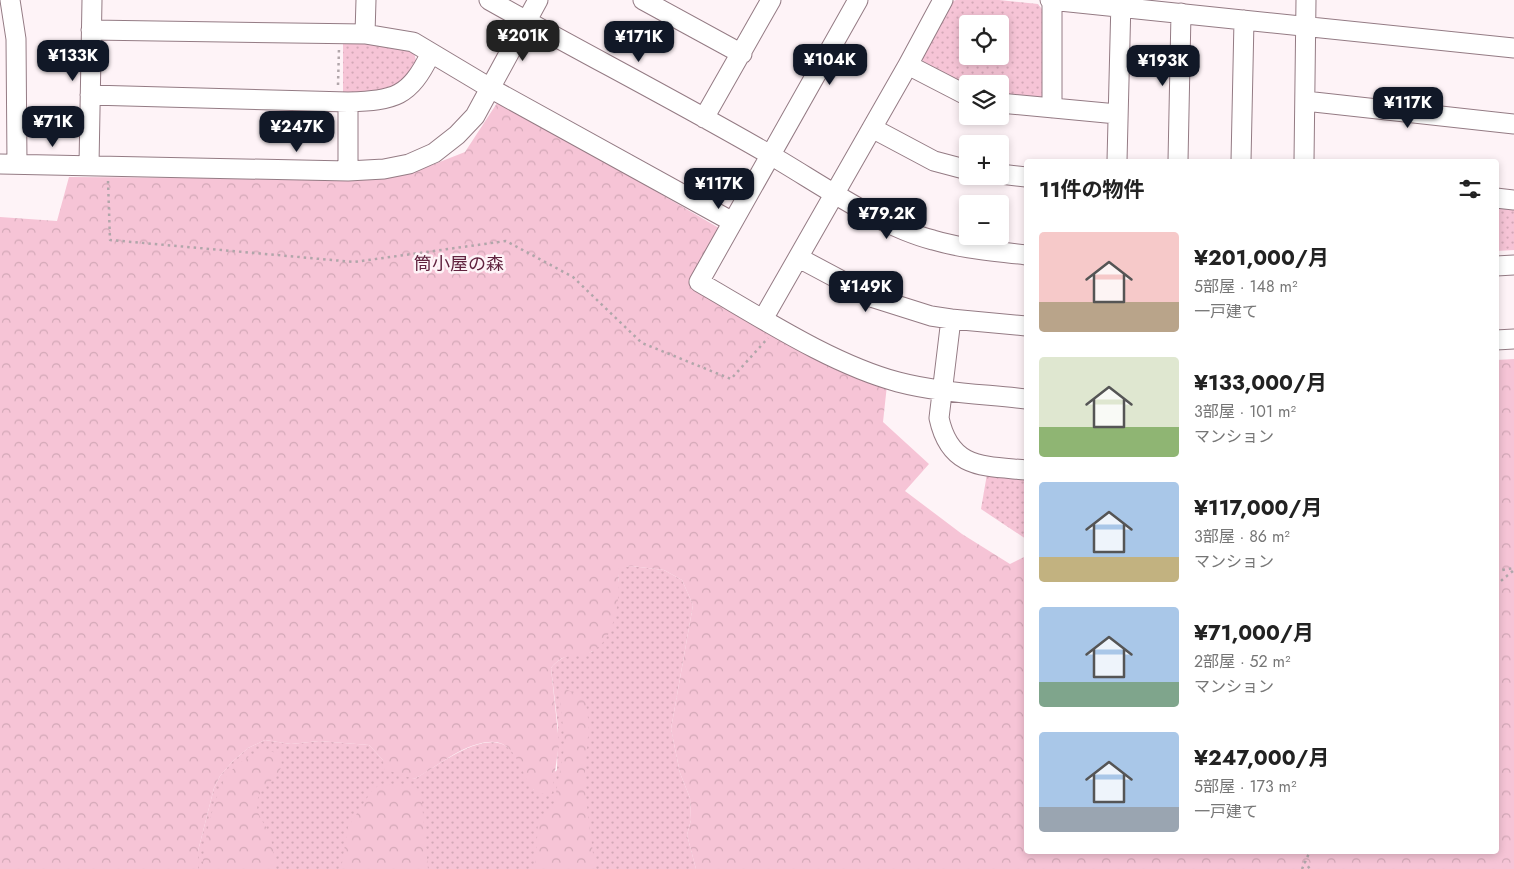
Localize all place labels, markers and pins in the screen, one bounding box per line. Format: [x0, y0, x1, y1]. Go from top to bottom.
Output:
pin: ¥201K [488, 20, 558, 62]
pin: ¥171K [604, 20, 674, 63]
pin: ¥133K [38, 39, 108, 82]
pin: ¥104K [795, 44, 865, 86]
pin: ¥193K [1128, 44, 1198, 87]
pin: ¥117K [1373, 86, 1443, 129]
pin: ¥71K [23, 106, 83, 148]
pin: ¥247K [262, 110, 332, 153]
pin: ¥117K [684, 168, 754, 210]
pin: ¥79.2K [846, 198, 928, 240]
pin: ¥149K [831, 270, 901, 313]

